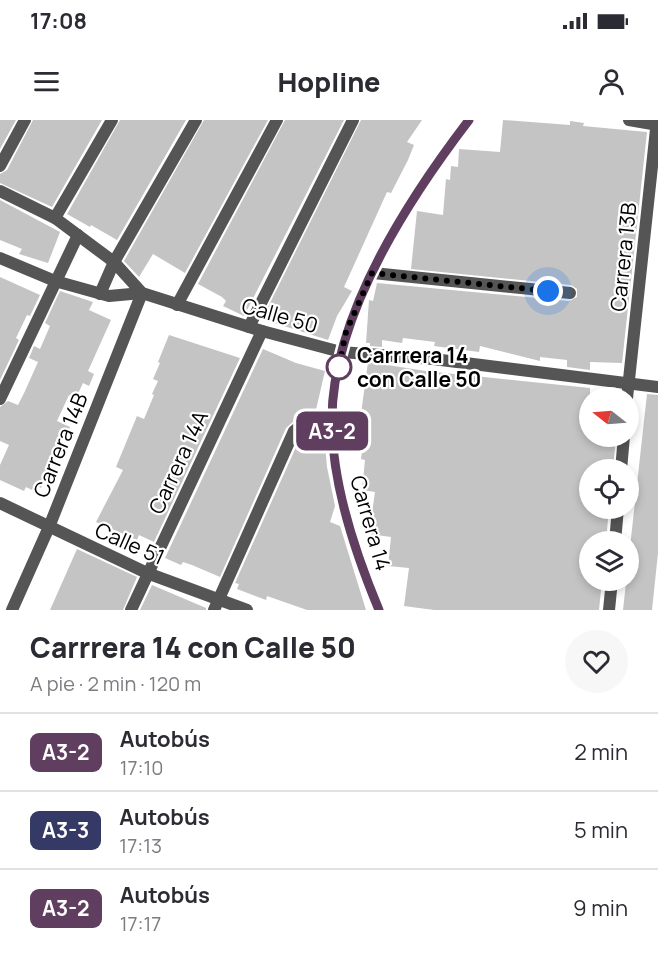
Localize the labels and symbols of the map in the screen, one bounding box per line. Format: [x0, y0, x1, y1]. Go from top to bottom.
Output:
street label: Carrera 13B [603, 201, 643, 313]
your location [533, 276, 563, 306]
street label: Calle 50 [239, 291, 321, 339]
place label: Carrrera 14 con Calle 50 [357, 341, 481, 393]
marker: Carrrera 14 con Calle 50 [326, 354, 352, 380]
north arrow [579, 387, 639, 447]
street label: Carrera 14B [26, 388, 94, 501]
street label: Carrera 14A [142, 406, 214, 518]
line badge: A3-2 [290, 412, 374, 450]
street label: Carrera 14 [344, 472, 398, 574]
street label: Calle 51 [91, 515, 169, 571]

